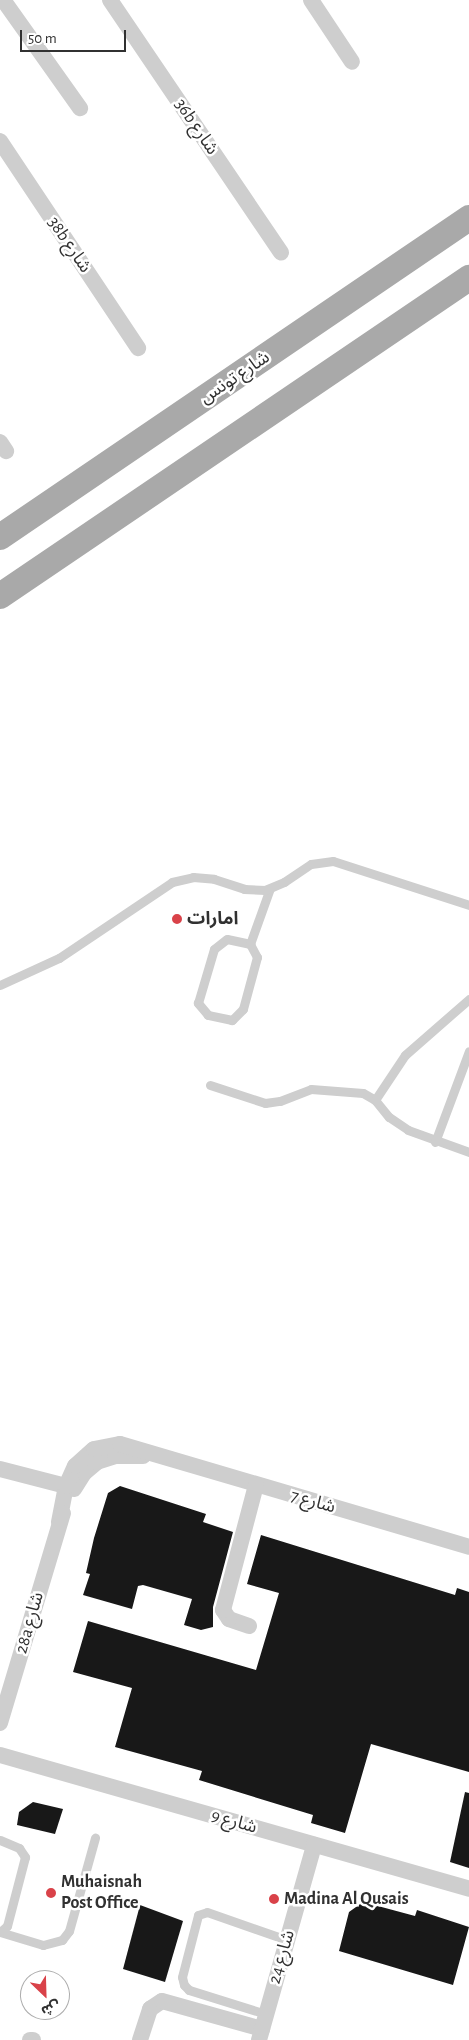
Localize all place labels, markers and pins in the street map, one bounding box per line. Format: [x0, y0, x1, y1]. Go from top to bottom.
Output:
place label: امارات [187, 908, 238, 930]
marker: امارات [171, 913, 183, 925]
place label: Muhaisnah Post Office [61, 1872, 142, 1915]
marker: Muhaisnah Post Office [45, 1887, 57, 1899]
place label: Madina Al Qusais [284, 1888, 409, 1910]
marker: Madina Al Qusais [268, 1893, 280, 1905]

